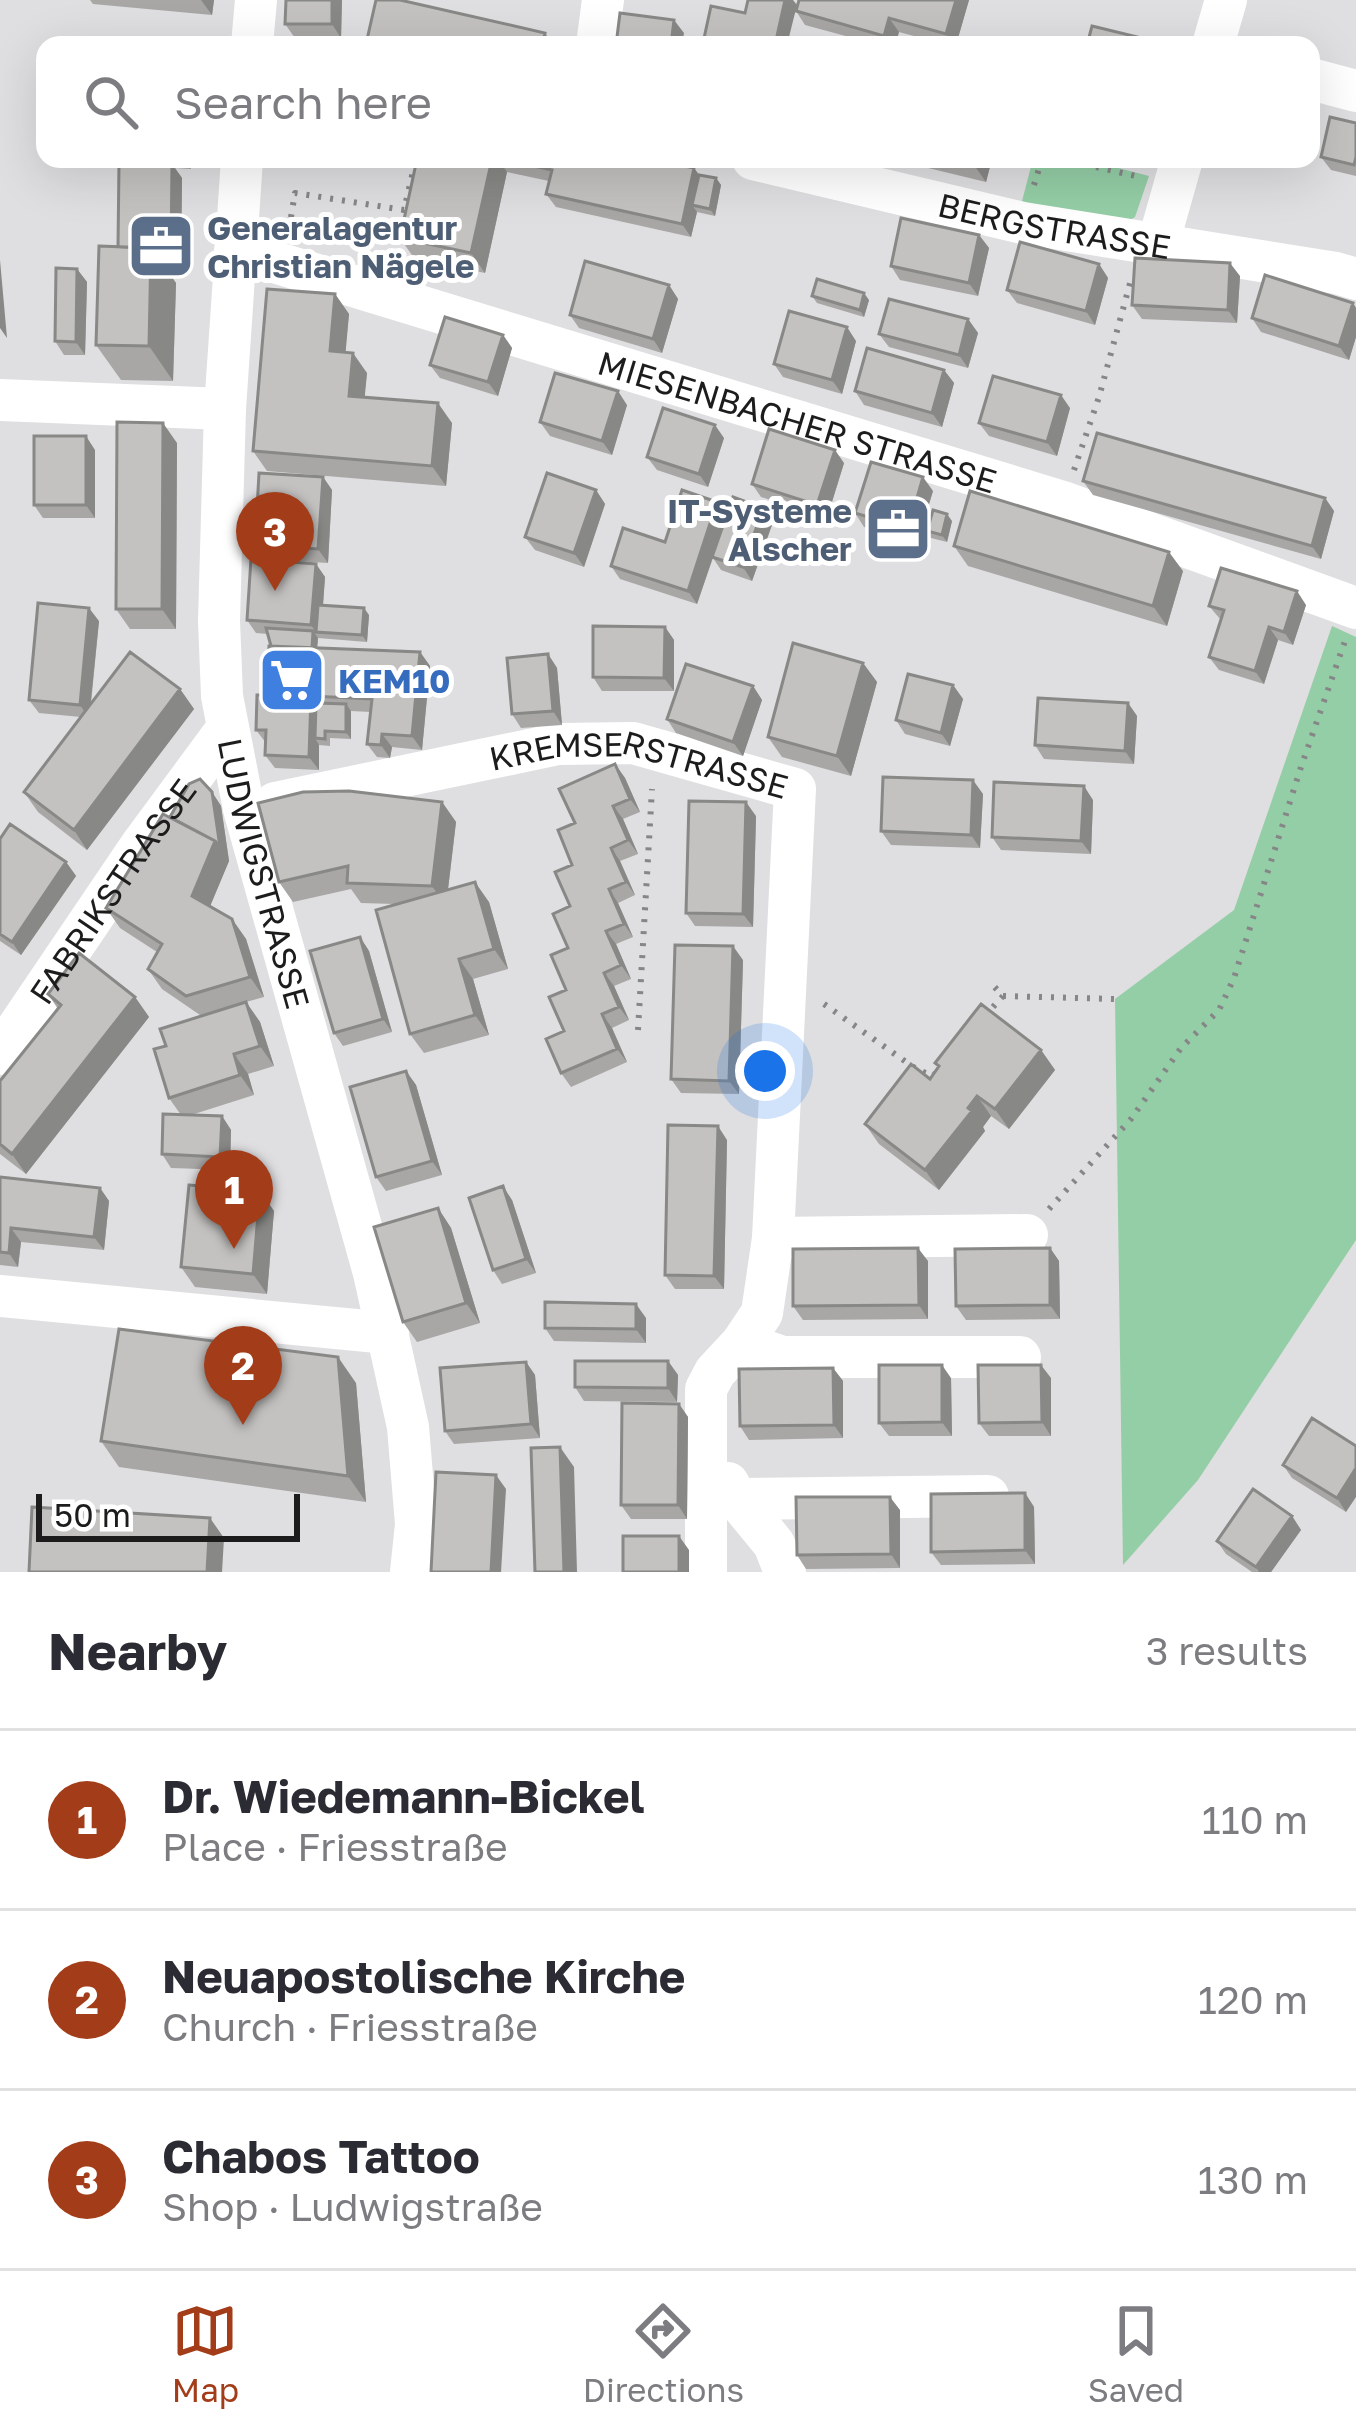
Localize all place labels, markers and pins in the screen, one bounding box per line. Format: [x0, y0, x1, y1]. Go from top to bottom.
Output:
place label: Generalagentur Christian Nägele [207, 208, 475, 285]
office icon: Generalagentur Christian Nägele [126, 211, 196, 281]
place label: IT-Systeme Alscher [667, 491, 852, 568]
pin: 3 [236, 492, 314, 591]
office icon: IT-Systeme Alscher [863, 494, 933, 564]
supermarket icon: KEM10 [257, 645, 327, 715]
place label: KEM10 [338, 661, 450, 700]
pin: 1 [195, 1150, 273, 1249]
pin: 2 [204, 1326, 282, 1425]

